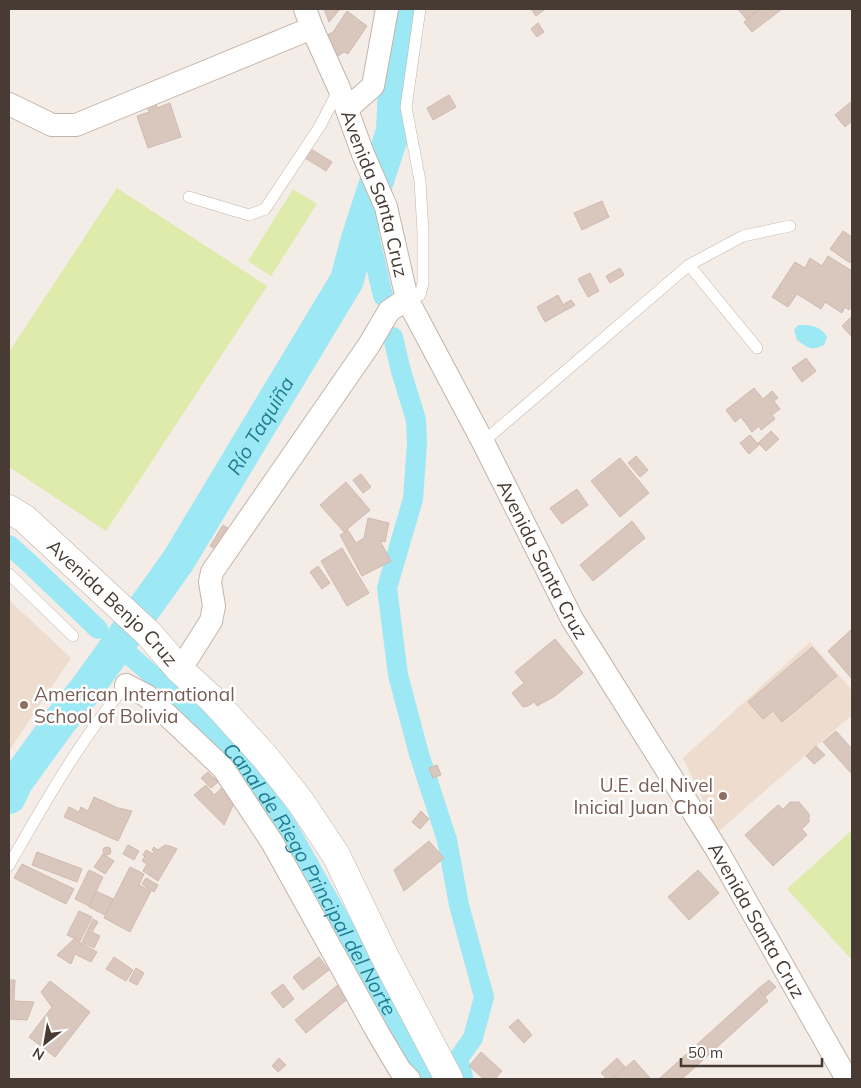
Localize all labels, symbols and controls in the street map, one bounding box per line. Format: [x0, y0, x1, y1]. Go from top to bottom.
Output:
street label: Avenida Santa Cruz [336, 107, 414, 280]
water label: Río Taquiña [221, 372, 299, 479]
street label: Avenida Santa Cruz [492, 476, 594, 643]
street label: Avenida Benjo Cruz [42, 534, 183, 671]
place label: American International School of Bolivia [34, 682, 235, 728]
marker: American International School of Bolivia [18, 699, 30, 711]
water label: Canal de Riego Principal del Norte [218, 736, 403, 1019]
place label: U.E. del Nivel Inicial Juan Choi [573, 773, 713, 819]
marker: U.E. del Nivel Inicial Juan Choi [717, 790, 729, 802]
street label: Avenida Santa Cruz [703, 838, 811, 1003]
north arrow [20, 1018, 70, 1068]
scale bar [681, 1036, 822, 1068]
text: 50 m [688, 1043, 723, 1062]
text: N [29, 1044, 47, 1065]

